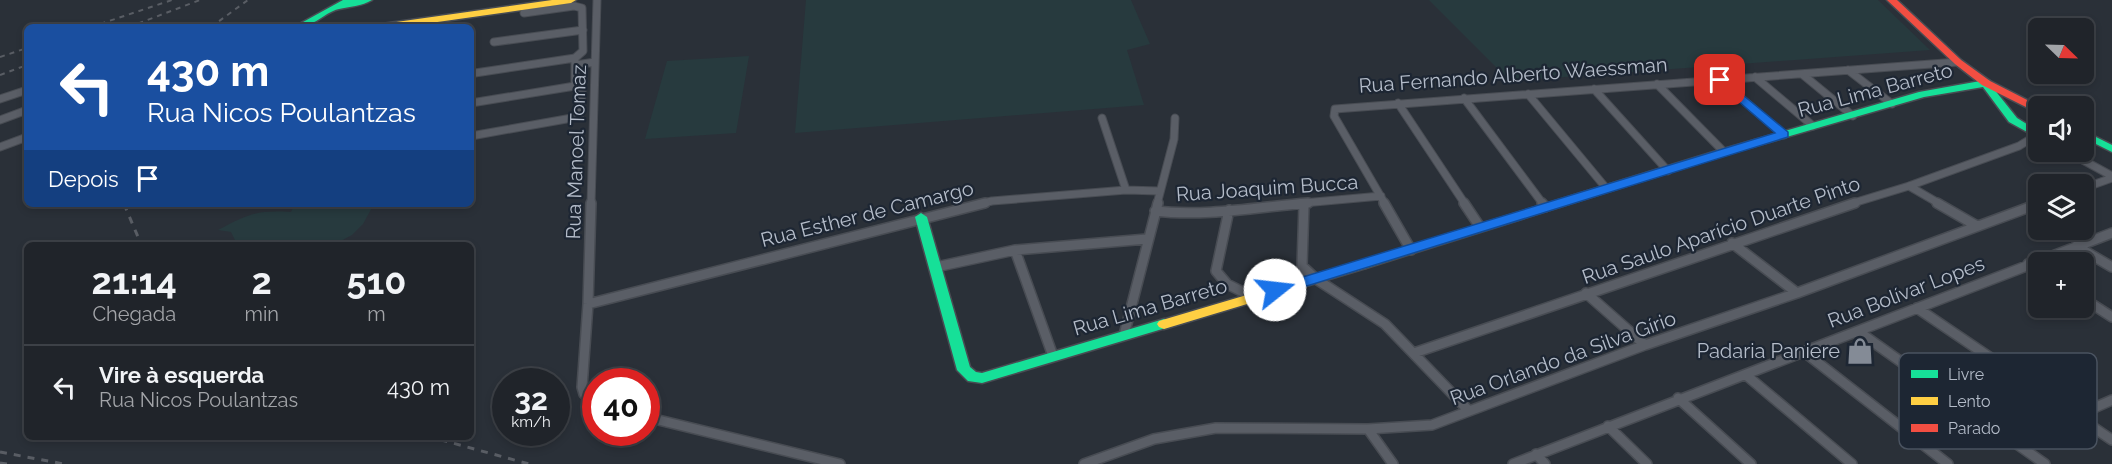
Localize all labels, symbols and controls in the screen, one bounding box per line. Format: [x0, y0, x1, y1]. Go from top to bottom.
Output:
north arrow [2028, 18, 2094, 84]
map controls [2028, 18, 2094, 318]
text: 430 m [147, 47, 269, 96]
icon: left [48, 48, 126, 126]
street label: Rua Fernando Alberto Waessman [1358, 52, 1668, 98]
pin [1694, 54, 1745, 105]
street label: Rua Lima Barreto [1795, 58, 1955, 122]
icon: arrive [1703, 63, 1736, 96]
street label: Rua Manoel Tomaz [561, 64, 591, 240]
button: sound [2028, 96, 2094, 162]
text: Rua Nicos Poulantzas [147, 97, 416, 128]
icon: arrive [131, 162, 164, 195]
text: Depois [48, 166, 119, 192]
street label: Rua Joaquim Bucca [1175, 170, 1359, 206]
street label: Rua Saulo Aparício Duarte Pinto [1579, 171, 1863, 289]
button: layers [2028, 174, 2094, 240]
street label: Rua Esther de Camargo [758, 176, 976, 252]
street label: Rua Bolívar Lopes [1824, 251, 1988, 333]
button: + [2028, 252, 2094, 318]
position arrow [1243, 258, 1307, 322]
text: 21:14 [92, 260, 177, 302]
text: 2 [252, 260, 272, 302]
text: 510 [347, 260, 406, 302]
street label: Rua Lima Barreto [1070, 273, 1230, 340]
text: Chegada [92, 302, 176, 326]
text: min [245, 302, 279, 326]
text: m [367, 302, 386, 326]
street label: Rua Orlando da Silva Gírio [1447, 306, 1679, 410]
shop icon: Padaria Paniere [1845, 336, 1875, 366]
place label: Padaria Paniere [1697, 339, 1840, 363]
legend [1899, 353, 2097, 449]
text: Vire à esquerda [99, 362, 264, 388]
text: Livre [1948, 365, 1984, 384]
speed limit sign: 40 [582, 368, 660, 446]
icon: left [48, 371, 81, 404]
text: 430 m [387, 374, 450, 400]
text: 32 [514, 382, 548, 417]
text: Rua Nicos Poulantzas [99, 388, 298, 412]
text: Lento [1948, 392, 1991, 411]
text: km/h [511, 413, 551, 431]
text: Parado [1948, 419, 2000, 438]

